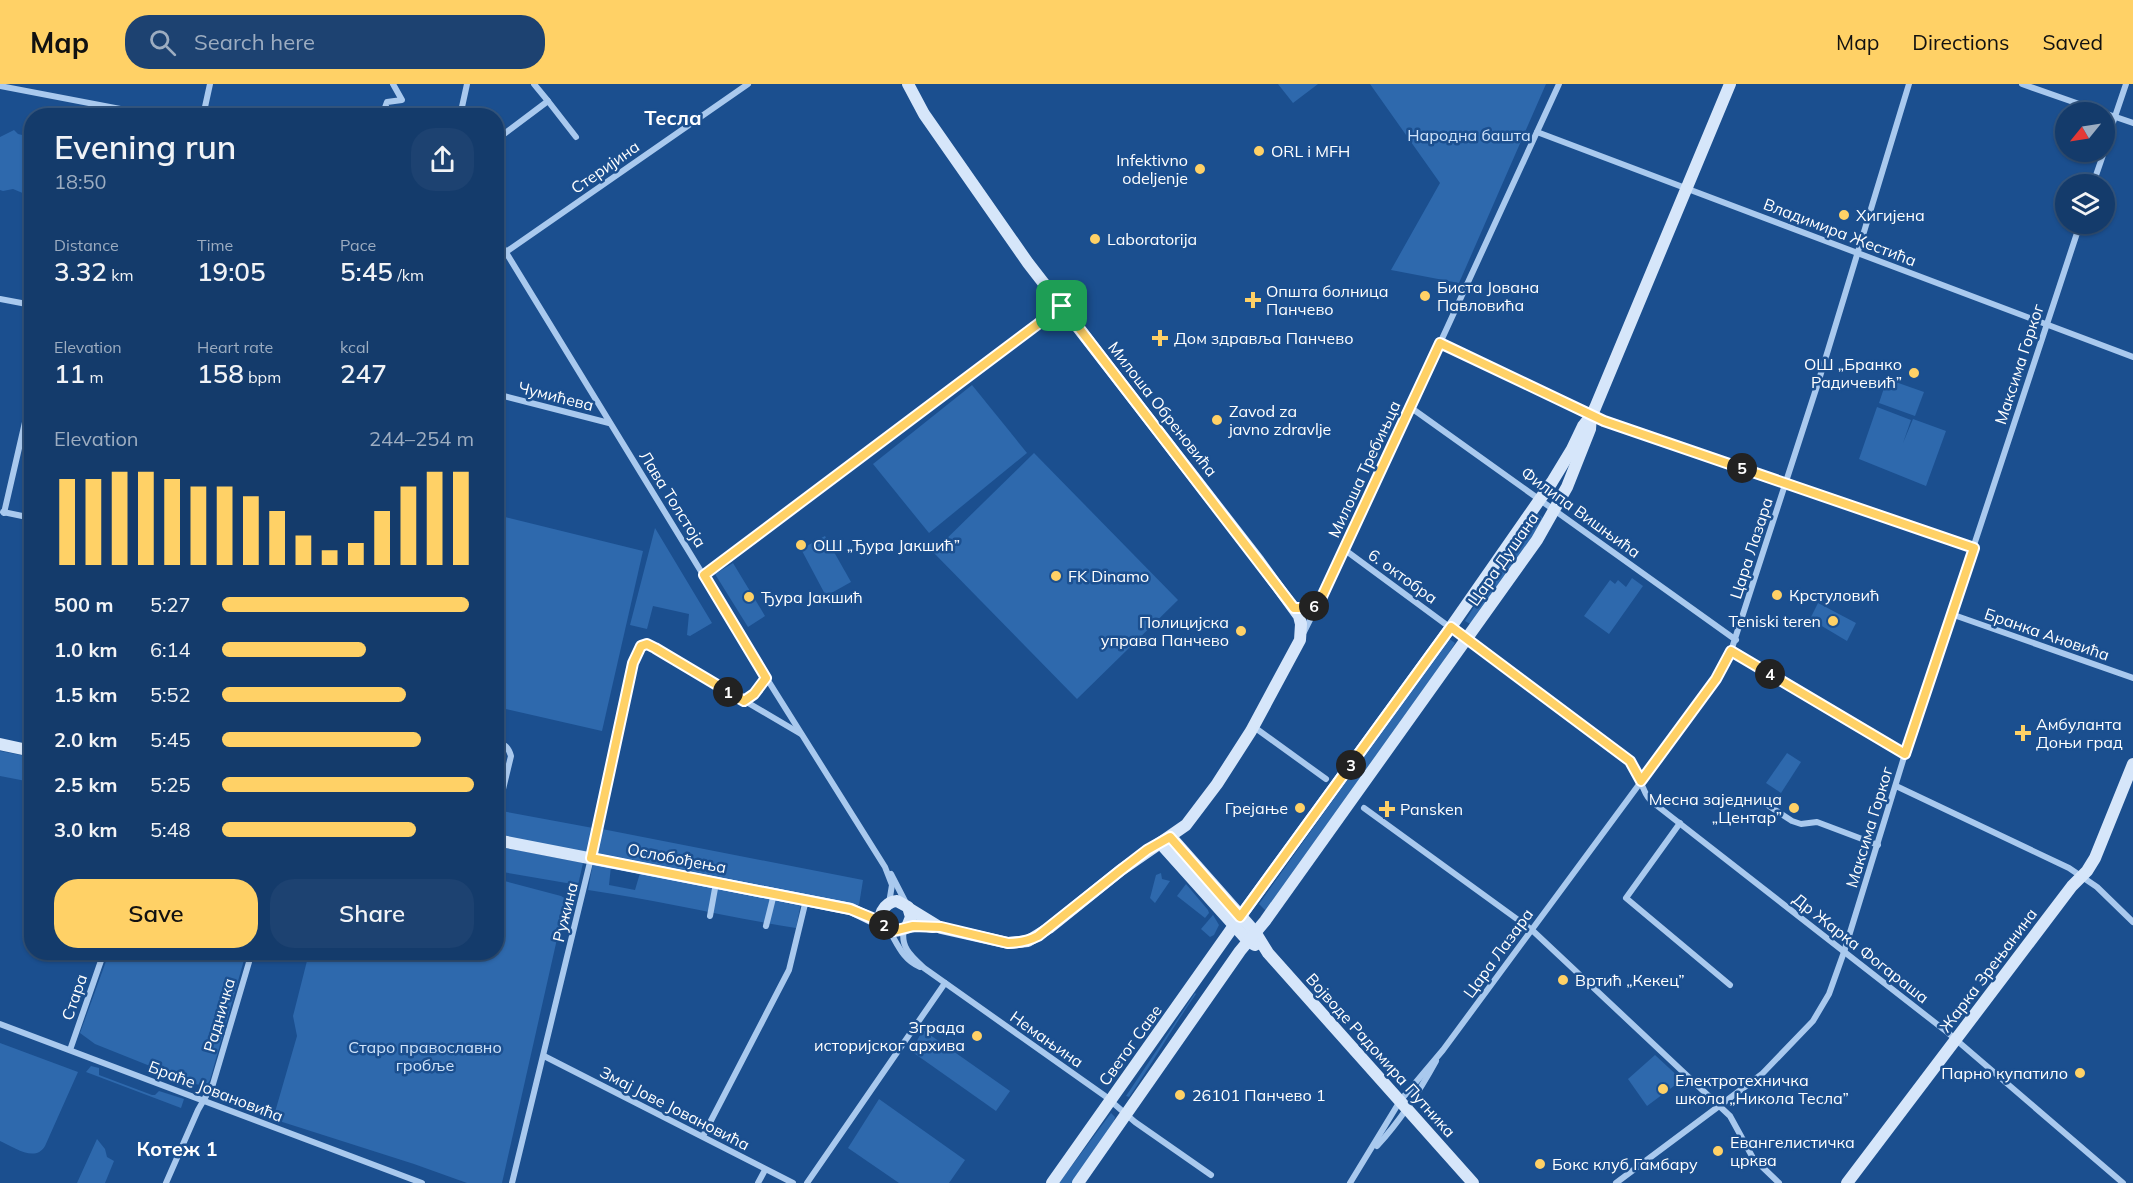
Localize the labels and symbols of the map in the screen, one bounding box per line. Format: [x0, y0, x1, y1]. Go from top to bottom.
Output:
north arrow [2055, 102, 2115, 162]
district label: Тесла [644, 105, 702, 130]
park label: Народна башта [1407, 125, 1531, 145]
street label: Стеријина [567, 136, 643, 198]
place label: ORL i MFH [1271, 141, 1350, 161]
marker: ORL i MFH [1252, 144, 1266, 158]
place label: Infektivno odeljenje [1116, 150, 1188, 188]
marker: Infektivno odeljenje [1193, 162, 1207, 176]
street label: Владимира Жестића [1761, 194, 1919, 270]
place label: Хигијена [1856, 205, 1925, 225]
marker: Хигијена [1837, 208, 1851, 222]
place label: Laboratorija [1107, 229, 1197, 249]
marker: Laboratorija [1088, 232, 1102, 246]
place label: Биста Јована Павловића [1437, 277, 1539, 315]
pin [1036, 280, 1087, 331]
place label: Општа болница Панчево [1266, 281, 1389, 319]
marker: Биста Јована Павловића [1418, 289, 1432, 303]
marker: Општа болница Панчево [1244, 291, 1262, 309]
street label: Максима Горког [1990, 301, 2048, 427]
place label: Дом здравља Панчево [1174, 328, 1353, 348]
marker: Дом здравља Панчево [1151, 329, 1169, 347]
street label: Милоша Обреновића [1104, 338, 1222, 480]
place label: ОШ „Бранко Радичевић” [1804, 354, 1902, 392]
marker: ОШ „Бранко Радичевић” [1907, 366, 1921, 380]
street label: Чумићева [516, 377, 596, 415]
street label: Милоша Требињца [1323, 397, 1405, 541]
place label: Zavod za javno zdravlje [1228, 401, 1331, 439]
marker: Zavod za javno zdravlje [1210, 413, 1224, 427]
street label: Лава Толстоја [635, 447, 711, 551]
pin: 5 [1727, 453, 1757, 483]
street label: Филипа Вишњића [1517, 462, 1645, 562]
street label: Цара Лазара [1725, 495, 1777, 601]
street label: Цара Душана [1463, 508, 1543, 610]
place label: ОШ „Ђура Јакшић” [813, 535, 960, 555]
marker: ОШ „Ђура Јакшић” [794, 538, 808, 552]
street label: 6. октобра [1364, 544, 1442, 608]
place label: FK Dinamo [1068, 566, 1149, 586]
marker: FK Dinamo [1049, 569, 1063, 583]
place label: Крстуловић [1789, 585, 1880, 605]
place label: Ђура Јакшић [761, 587, 863, 607]
marker: Крстуловић [1770, 588, 1784, 602]
marker: Ђура Јакшић [742, 590, 756, 604]
pin: 6 [1299, 591, 1329, 621]
street label: Бранка Ановића [1982, 603, 2112, 665]
place label: Teniski teren [1729, 611, 1821, 631]
place label: Полицијска управа Панчево [1101, 612, 1229, 650]
marker: Teniski teren [1826, 614, 1840, 628]
marker: Полицијска управа Панчево [1234, 624, 1248, 638]
pin: 4 [1755, 659, 1785, 689]
pin: 1 [713, 677, 743, 707]
place label: Амбуланта Доњи град [2036, 714, 2123, 752]
marker: Амбуланта Доњи град [2014, 724, 2032, 742]
pin: 3 [1336, 750, 1366, 780]
street label: Максима Горког [1841, 764, 1897, 890]
place label: Месна заједница „Центар” [1649, 789, 1782, 827]
place label: Грејање [1225, 798, 1288, 818]
place label: Pansken [1400, 799, 1463, 819]
marker: Pansken [1378, 800, 1396, 818]
marker: Грејање [1293, 801, 1307, 815]
marker: Месна заједница „Центар” [1787, 801, 1801, 815]
street label: Ослобођења [626, 839, 728, 877]
street label: Ружина [548, 880, 582, 944]
street label: Др Жарка Фогараша [1789, 889, 1933, 1007]
street label: Цара Лазара [1459, 904, 1537, 1002]
street label: Жарка Зрењанина [1935, 904, 2041, 1036]
pin: 2 [869, 910, 899, 940]
street label: Војводе Радомира Путника [1302, 969, 1460, 1141]
place label: Вртић „Кекец” [1575, 970, 1685, 990]
street label: Стара [57, 971, 91, 1023]
marker: Вртић „Кекец” [1556, 973, 1570, 987]
street label: Радничка [199, 976, 239, 1054]
street label: Светог Саве [1094, 1001, 1166, 1089]
street label: Немањина [1006, 1006, 1088, 1072]
place label: Зграда историјског архива [814, 1017, 965, 1055]
marker: Зграда историјског архива [970, 1029, 984, 1043]
park label: Старо православно гробље [348, 1037, 502, 1075]
street label: Браће Јовановића [146, 1056, 286, 1126]
street label: Змај Јове Јовановића [597, 1062, 753, 1154]
place label: Парно купатило [1941, 1063, 2068, 1083]
marker: Парно купатило [2073, 1066, 2087, 1080]
place label: Електротехничка школа „Никола Тесла” [1675, 1070, 1849, 1108]
marker: Електротехничка школа „Никола Тесла” [1656, 1082, 1670, 1096]
place label: 26101 Панчево 1 [1192, 1085, 1326, 1105]
marker: 26101 Панчево 1 [1173, 1088, 1187, 1102]
place label: Евангелистичка црква [1730, 1132, 1855, 1170]
district label: Котеж 1 [136, 1136, 218, 1161]
marker: Евангелистичка црква [1711, 1144, 1725, 1158]
place label: Бокс клуб Гамбару [1552, 1154, 1698, 1174]
marker: Бокс клуб Гамбару [1533, 1157, 1547, 1171]

